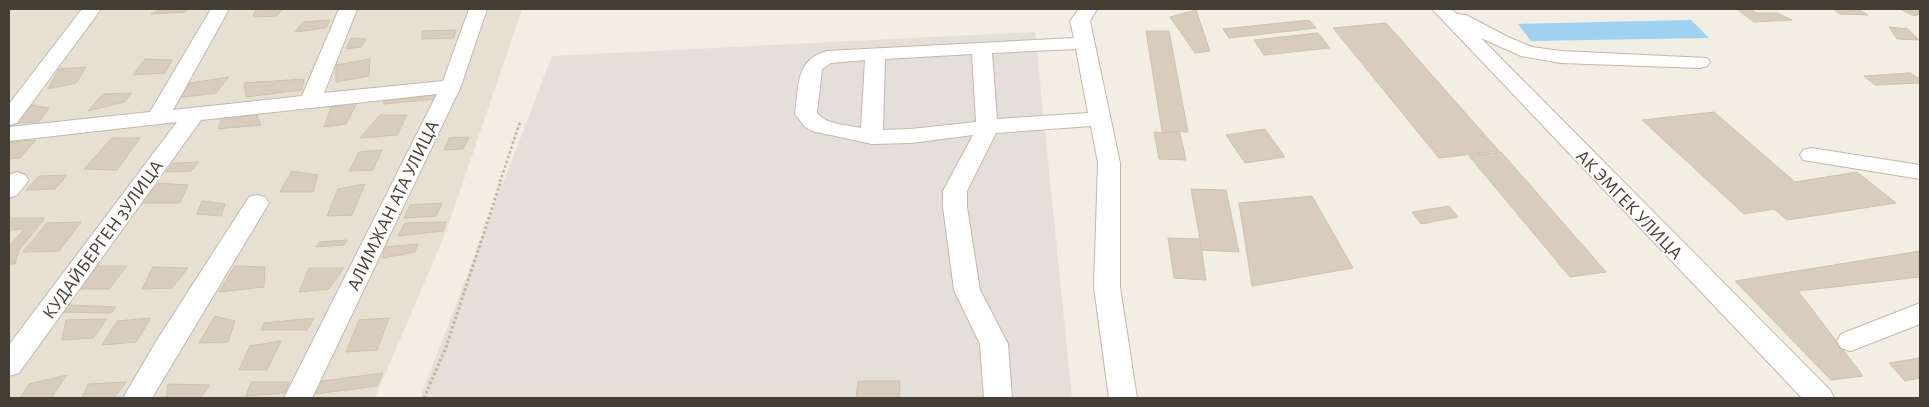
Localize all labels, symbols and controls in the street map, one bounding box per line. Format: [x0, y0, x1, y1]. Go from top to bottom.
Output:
street label: АЛИМЖАН АТА УЛИЦА [344, 118, 443, 294]
street label: АК ЭМГЕК УЛИЦА [1572, 147, 1686, 263]
street label: КУДАЙБЕРГЕН 3УЛИЦА [39, 156, 167, 323]

